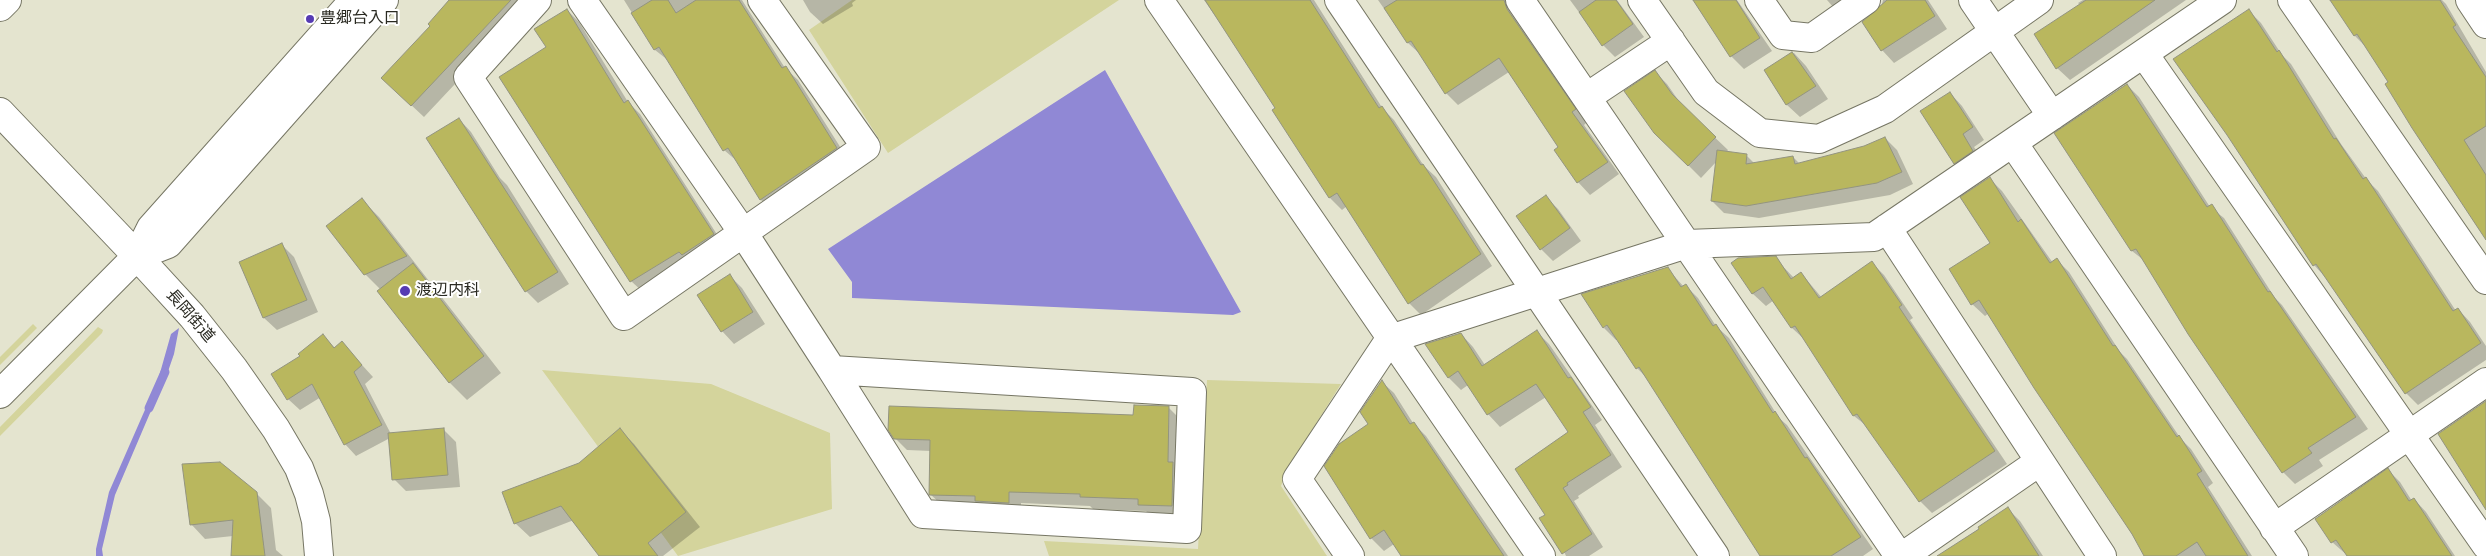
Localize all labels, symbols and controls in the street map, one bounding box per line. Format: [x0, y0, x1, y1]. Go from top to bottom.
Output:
place label: 豊郷台入口 [320, 9, 400, 29]
marker: 豊郷台入口 [304, 13, 316, 25]
place label: 渡辺内科 [416, 281, 480, 301]
marker: 渡辺内科 [398, 284, 412, 298]
street label: 長岡街道 [162, 286, 218, 346]

